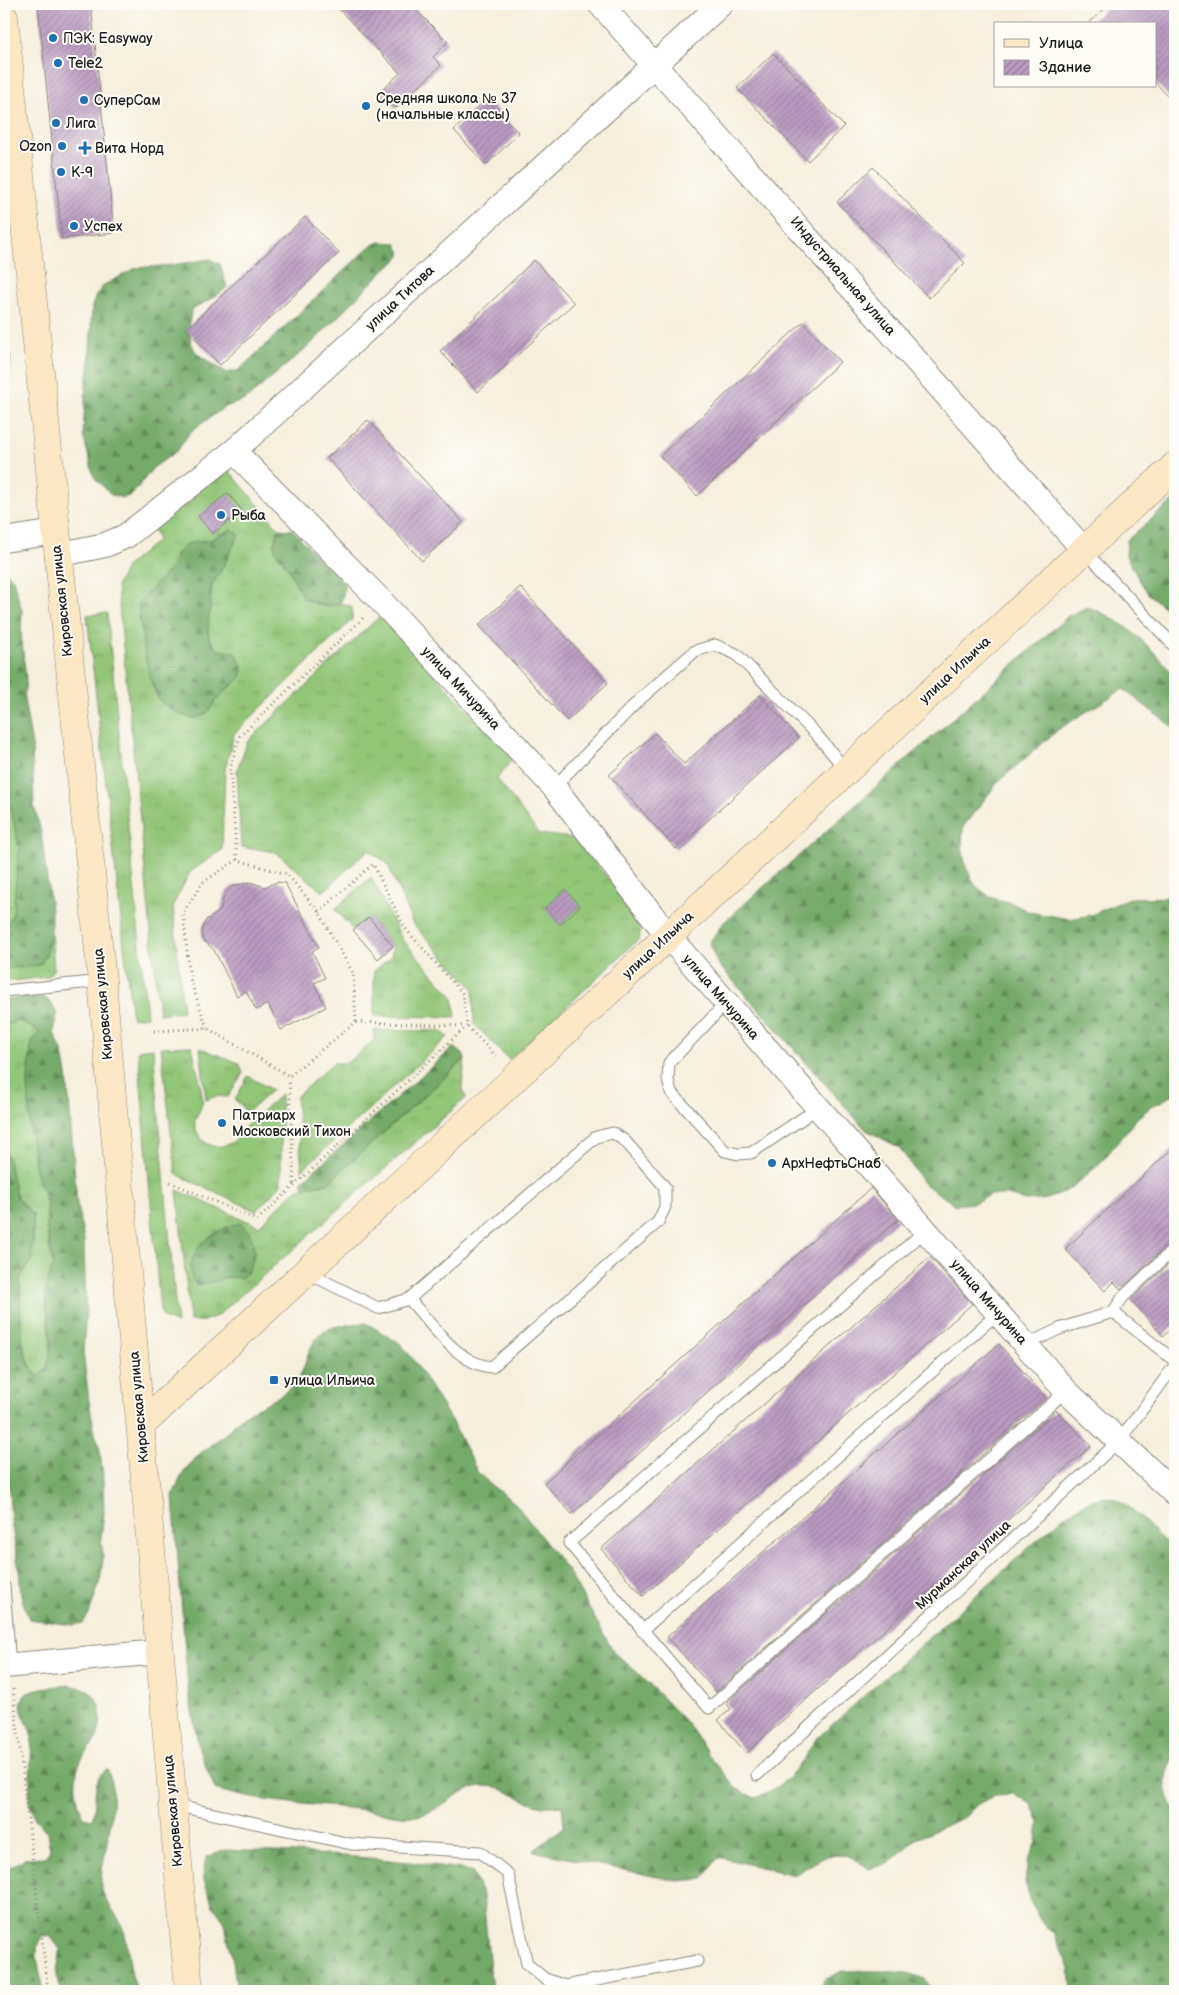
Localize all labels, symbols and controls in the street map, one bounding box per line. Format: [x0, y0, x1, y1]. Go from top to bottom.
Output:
legend [994, 22, 1156, 88]
place label: ПЭК: Easyway [63, 30, 153, 47]
marker: ПЭК: Easyway [47, 32, 59, 44]
text: Улица [1039, 34, 1084, 53]
place label: Tele2 [68, 55, 104, 72]
marker: Tele2 [52, 57, 64, 69]
text: Здание [1039, 58, 1091, 77]
place label: Средняя школа № 37 (начальные классы) [376, 90, 517, 123]
place label: СуперСам [94, 92, 161, 109]
marker: СуперСам [78, 94, 90, 106]
marker: Средняя школа № 37 (начальные классы) [360, 100, 372, 112]
place label: Лига [65, 115, 97, 132]
marker: Лига [50, 117, 62, 129]
place label: Ozon [19, 138, 52, 155]
marker: Ozon [56, 140, 68, 152]
place label: Вита Норд [95, 140, 164, 157]
marker: Вита Норд [79, 142, 91, 154]
place label: K-9 [71, 164, 93, 181]
marker: K-9 [55, 166, 67, 178]
street label: Индустриальная улица [787, 213, 900, 339]
place label: Успех [84, 218, 123, 235]
marker: Успех [68, 220, 80, 232]
street label: улица Титова [362, 261, 438, 334]
place label: Рыба [231, 507, 267, 524]
marker: Рыба [215, 509, 227, 521]
street label: Кировская улица [48, 544, 76, 658]
street label: улица Ильича [916, 632, 995, 707]
street label: улица Мичурина [418, 643, 504, 734]
street label: улица Ильича [619, 907, 698, 982]
street label: Кировская улица [90, 947, 116, 1061]
street label: улица Мичурина [679, 951, 763, 1044]
place label: Патриарх Московский Тихон [232, 1107, 351, 1140]
marker: Патриарх Московский Тихон [216, 1117, 228, 1129]
place label: АрхНефтьСнаб [781, 1155, 881, 1172]
marker: АрхНефтьСнаб [766, 1157, 778, 1169]
street label: улица Мичурина [947, 1256, 1031, 1349]
street label: Кировская улица [126, 1350, 152, 1464]
place label: улица Ильича [284, 1372, 376, 1389]
marker: улица Ильича [268, 1374, 280, 1386]
street label: Мурманская улица [912, 1516, 1015, 1614]
street label: Кировская улица [160, 1754, 186, 1868]

